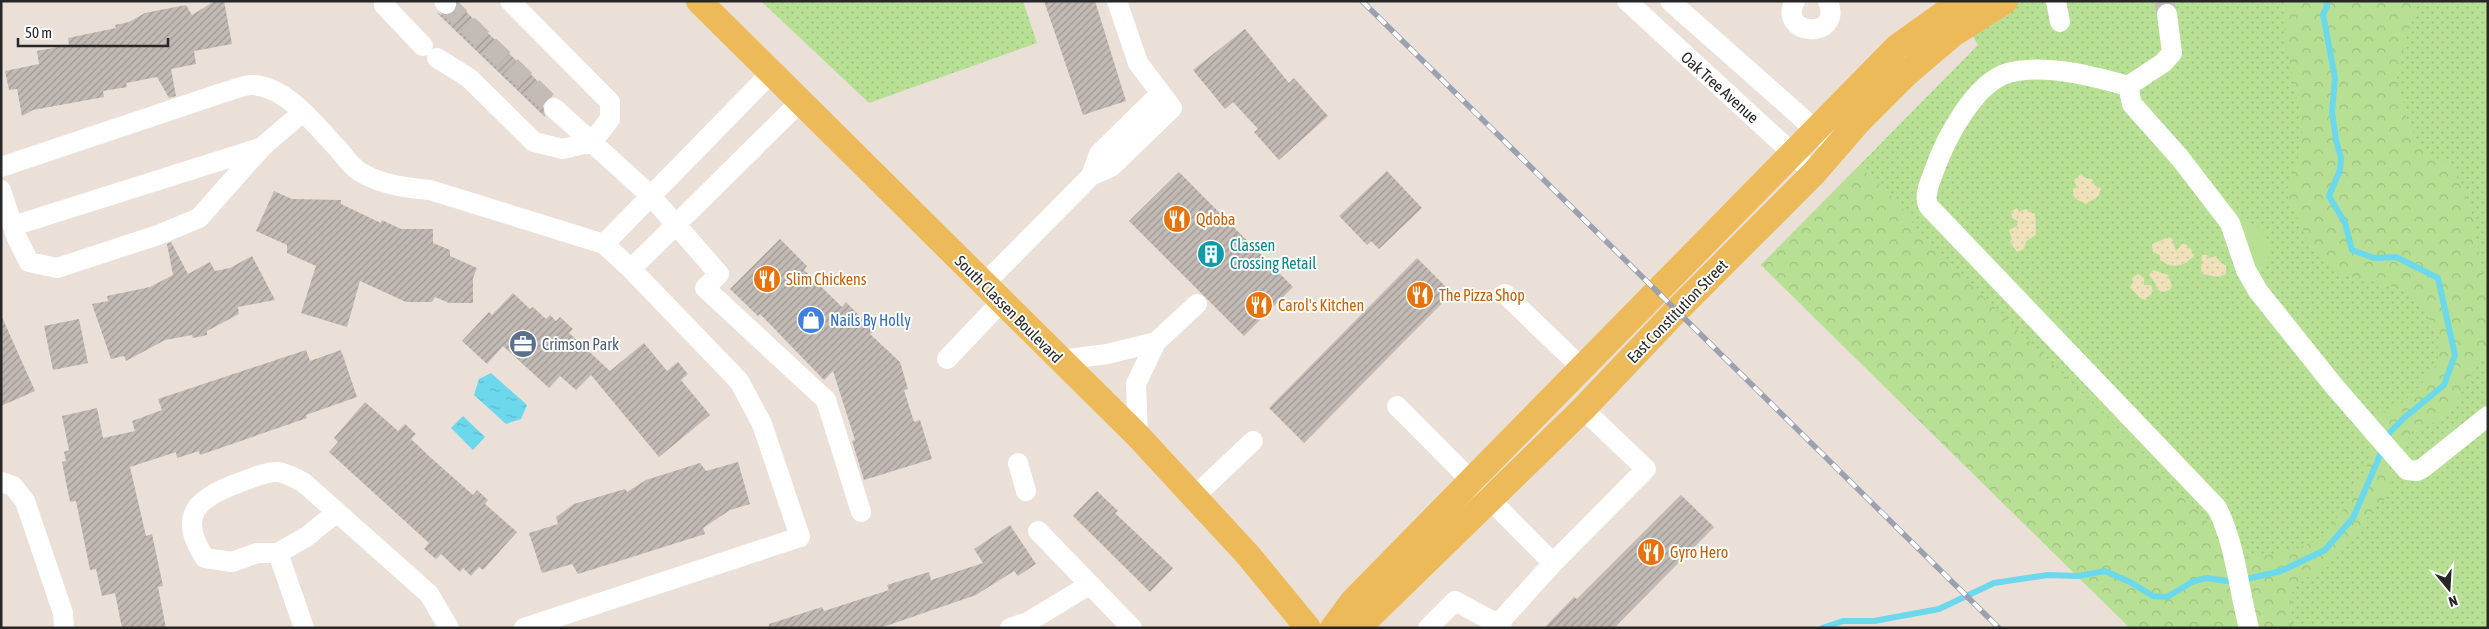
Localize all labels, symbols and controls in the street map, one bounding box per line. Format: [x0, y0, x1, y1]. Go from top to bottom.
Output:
scale bar [18, 15, 168, 47]
text: 50 m [25, 24, 52, 41]
street label: Oak Tree Avenue [1678, 48, 1762, 126]
restaurant icon: Qdoba [1162, 204, 1192, 234]
place label: Qdoba [1196, 210, 1235, 228]
place label: Classen Crossing Retail [1230, 236, 1317, 273]
building icon: Classen Crossing Retail [1196, 239, 1226, 269]
street label: South Classen Boulevard [952, 252, 1066, 366]
street label: East Constitution Street [1623, 255, 1731, 366]
restaurant icon: Slim Chickens [752, 264, 782, 294]
place label: Slim Chickens [786, 270, 867, 288]
restaurant icon: The Pizza Shop [1405, 280, 1435, 310]
place label: The Pizza Shop [1439, 286, 1525, 305]
restaurant icon: Carol's Kitchen [1244, 290, 1274, 320]
place label: Carol's Kitchen [1278, 296, 1364, 314]
shop icon: Nails By Holly [796, 305, 826, 335]
place label: Nails By Holly [830, 311, 911, 330]
office icon: Crimson Park [508, 329, 538, 359]
place label: Crimson Park [542, 335, 619, 353]
restaurant icon: Gyro Hero [1636, 537, 1666, 567]
place label: Gyro Hero [1670, 543, 1728, 562]
north arrow [2424, 564, 2474, 614]
text: N [2447, 592, 2459, 610]

